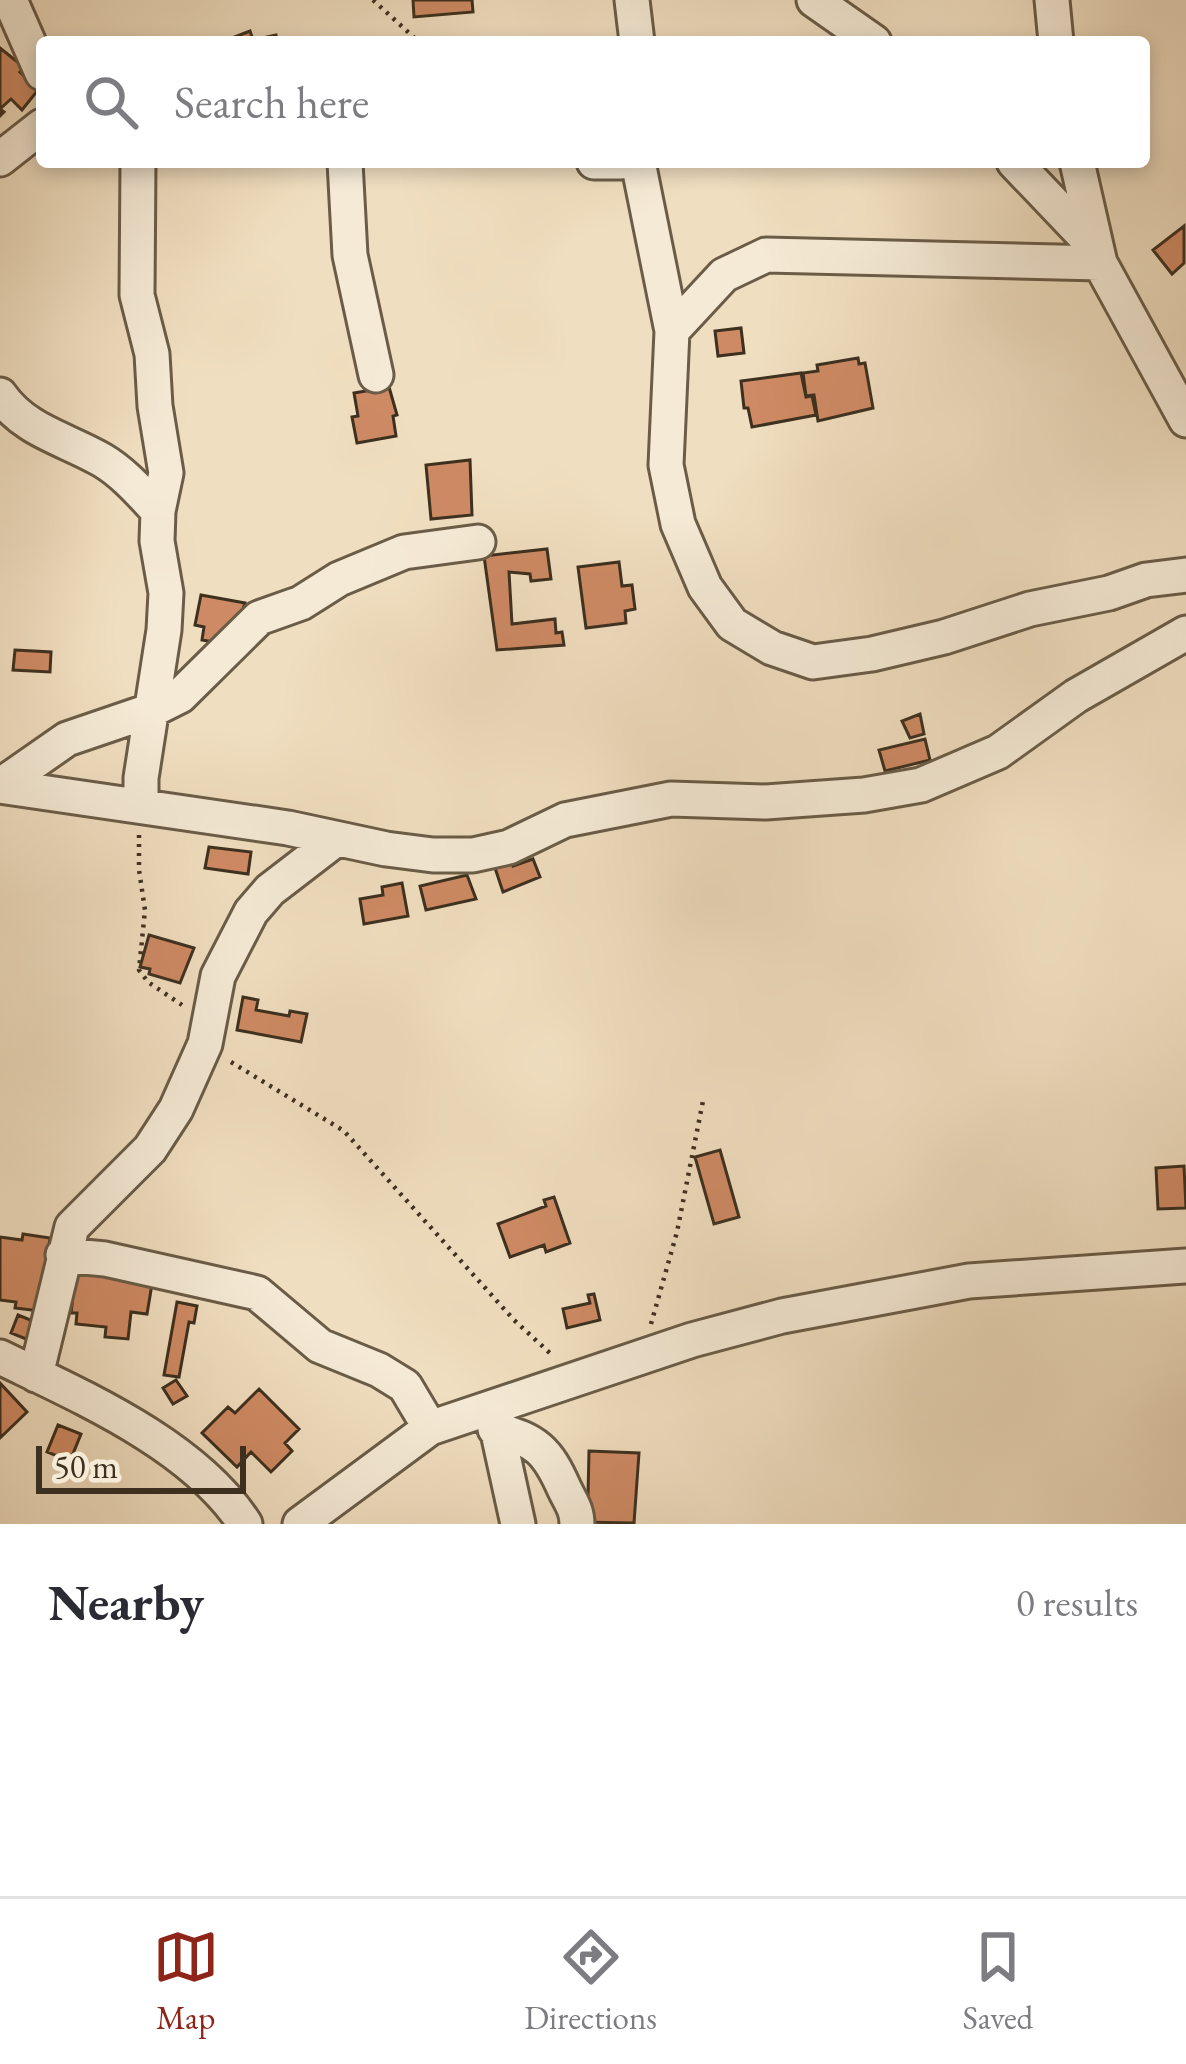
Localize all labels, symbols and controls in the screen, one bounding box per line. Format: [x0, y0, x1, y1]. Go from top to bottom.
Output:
search box [36, 36, 1150, 168]
icon: search [78, 69, 144, 135]
text: Search here [174, 73, 369, 131]
scale bar [36, 1440, 246, 1493]
text: 50 m [54, 1445, 118, 1488]
text: Nearby [48, 1569, 204, 1635]
text: 0 results [1016, 1577, 1138, 1628]
tab: Map [153, 1924, 219, 2039]
tab: Directions [524, 1924, 657, 2039]
tab: Saved [963, 1924, 1033, 2039]

